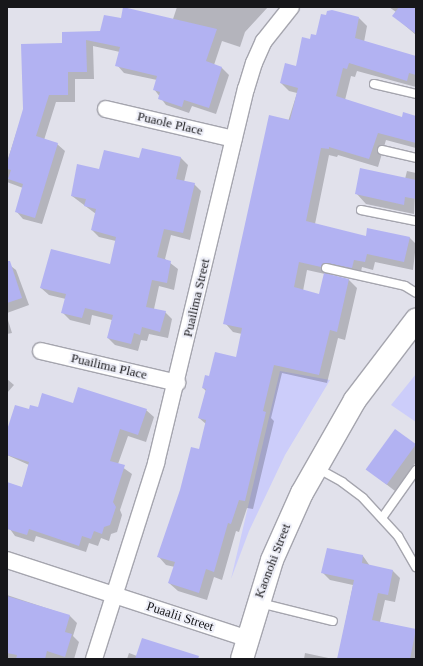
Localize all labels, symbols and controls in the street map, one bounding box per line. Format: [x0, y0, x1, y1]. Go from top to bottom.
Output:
street label: Puaole Place [136, 109, 204, 139]
street label: Puailima Street [180, 257, 214, 339]
street label: Puailima Place [69, 351, 149, 383]
street label: Kaonohi Street [252, 522, 294, 600]
street label: Puaalii Street [144, 599, 216, 635]

